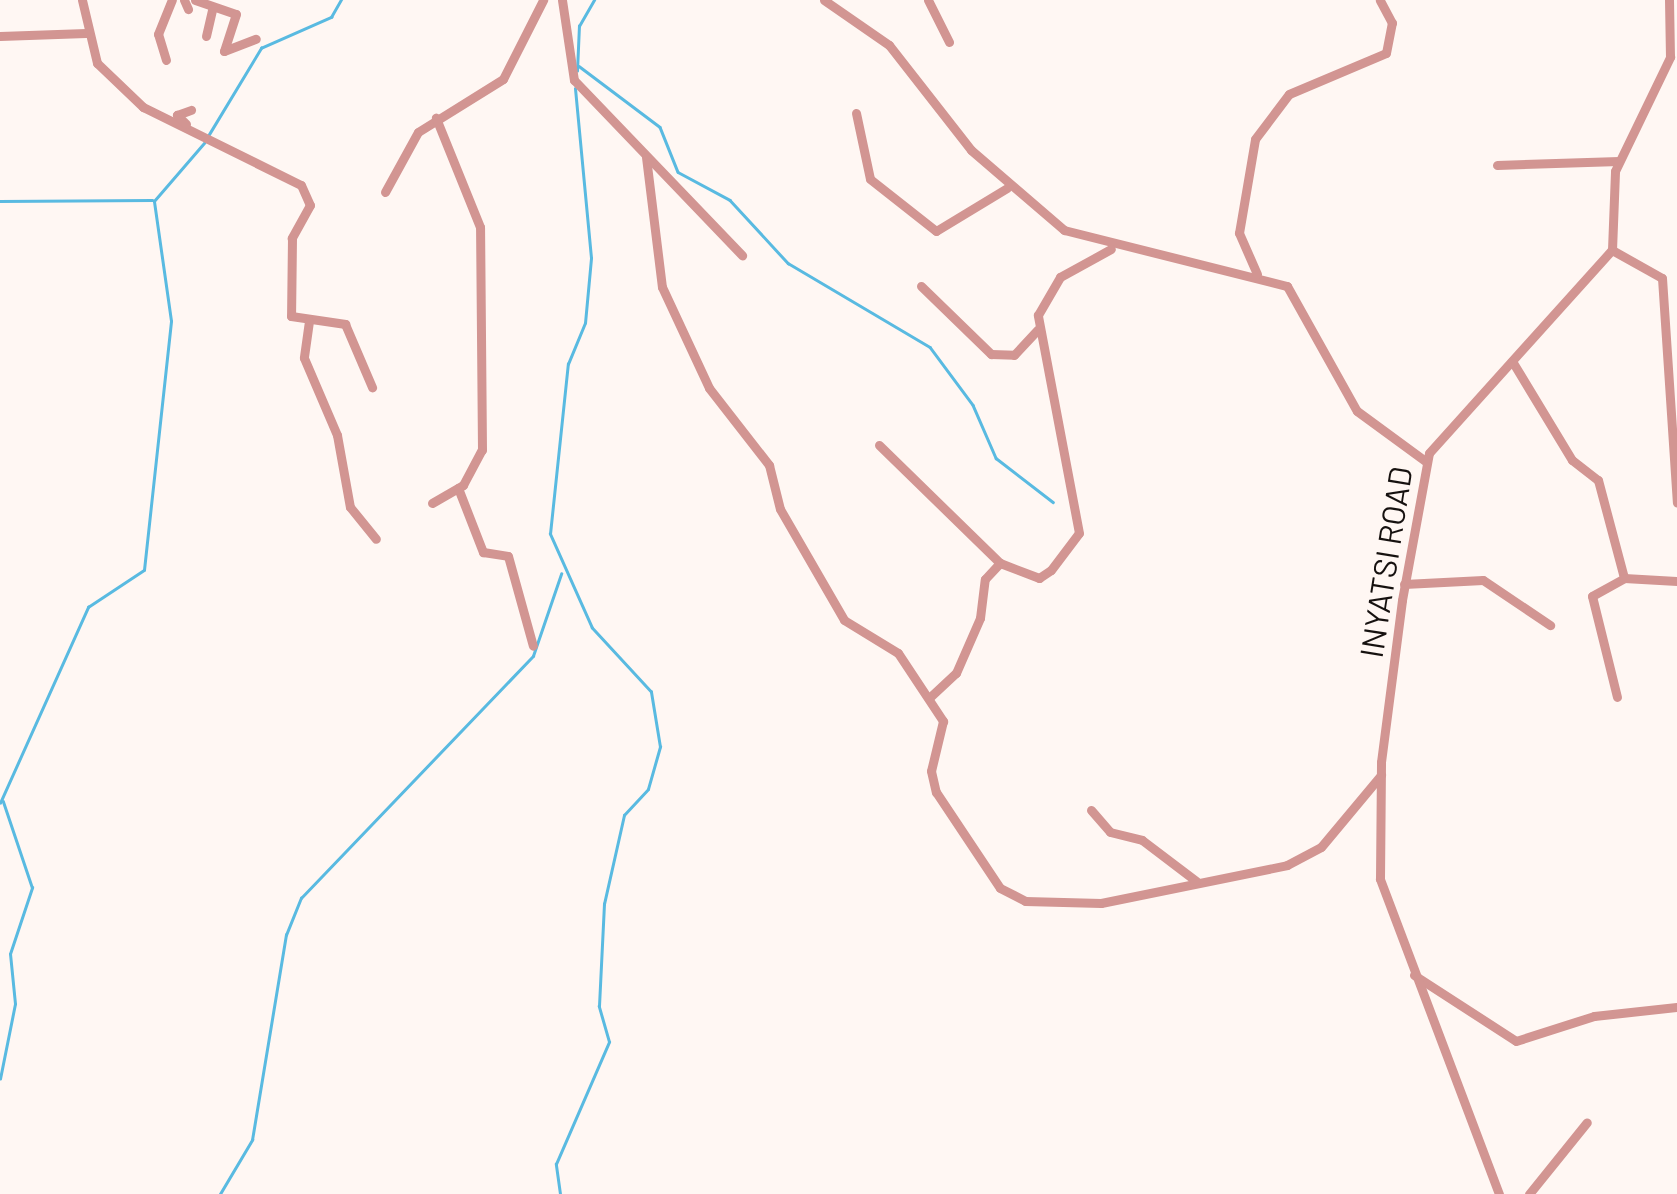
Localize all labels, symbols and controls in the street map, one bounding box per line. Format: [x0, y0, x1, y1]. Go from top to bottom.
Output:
street label: INYATSI ROAD [1351, 464, 1419, 660]

